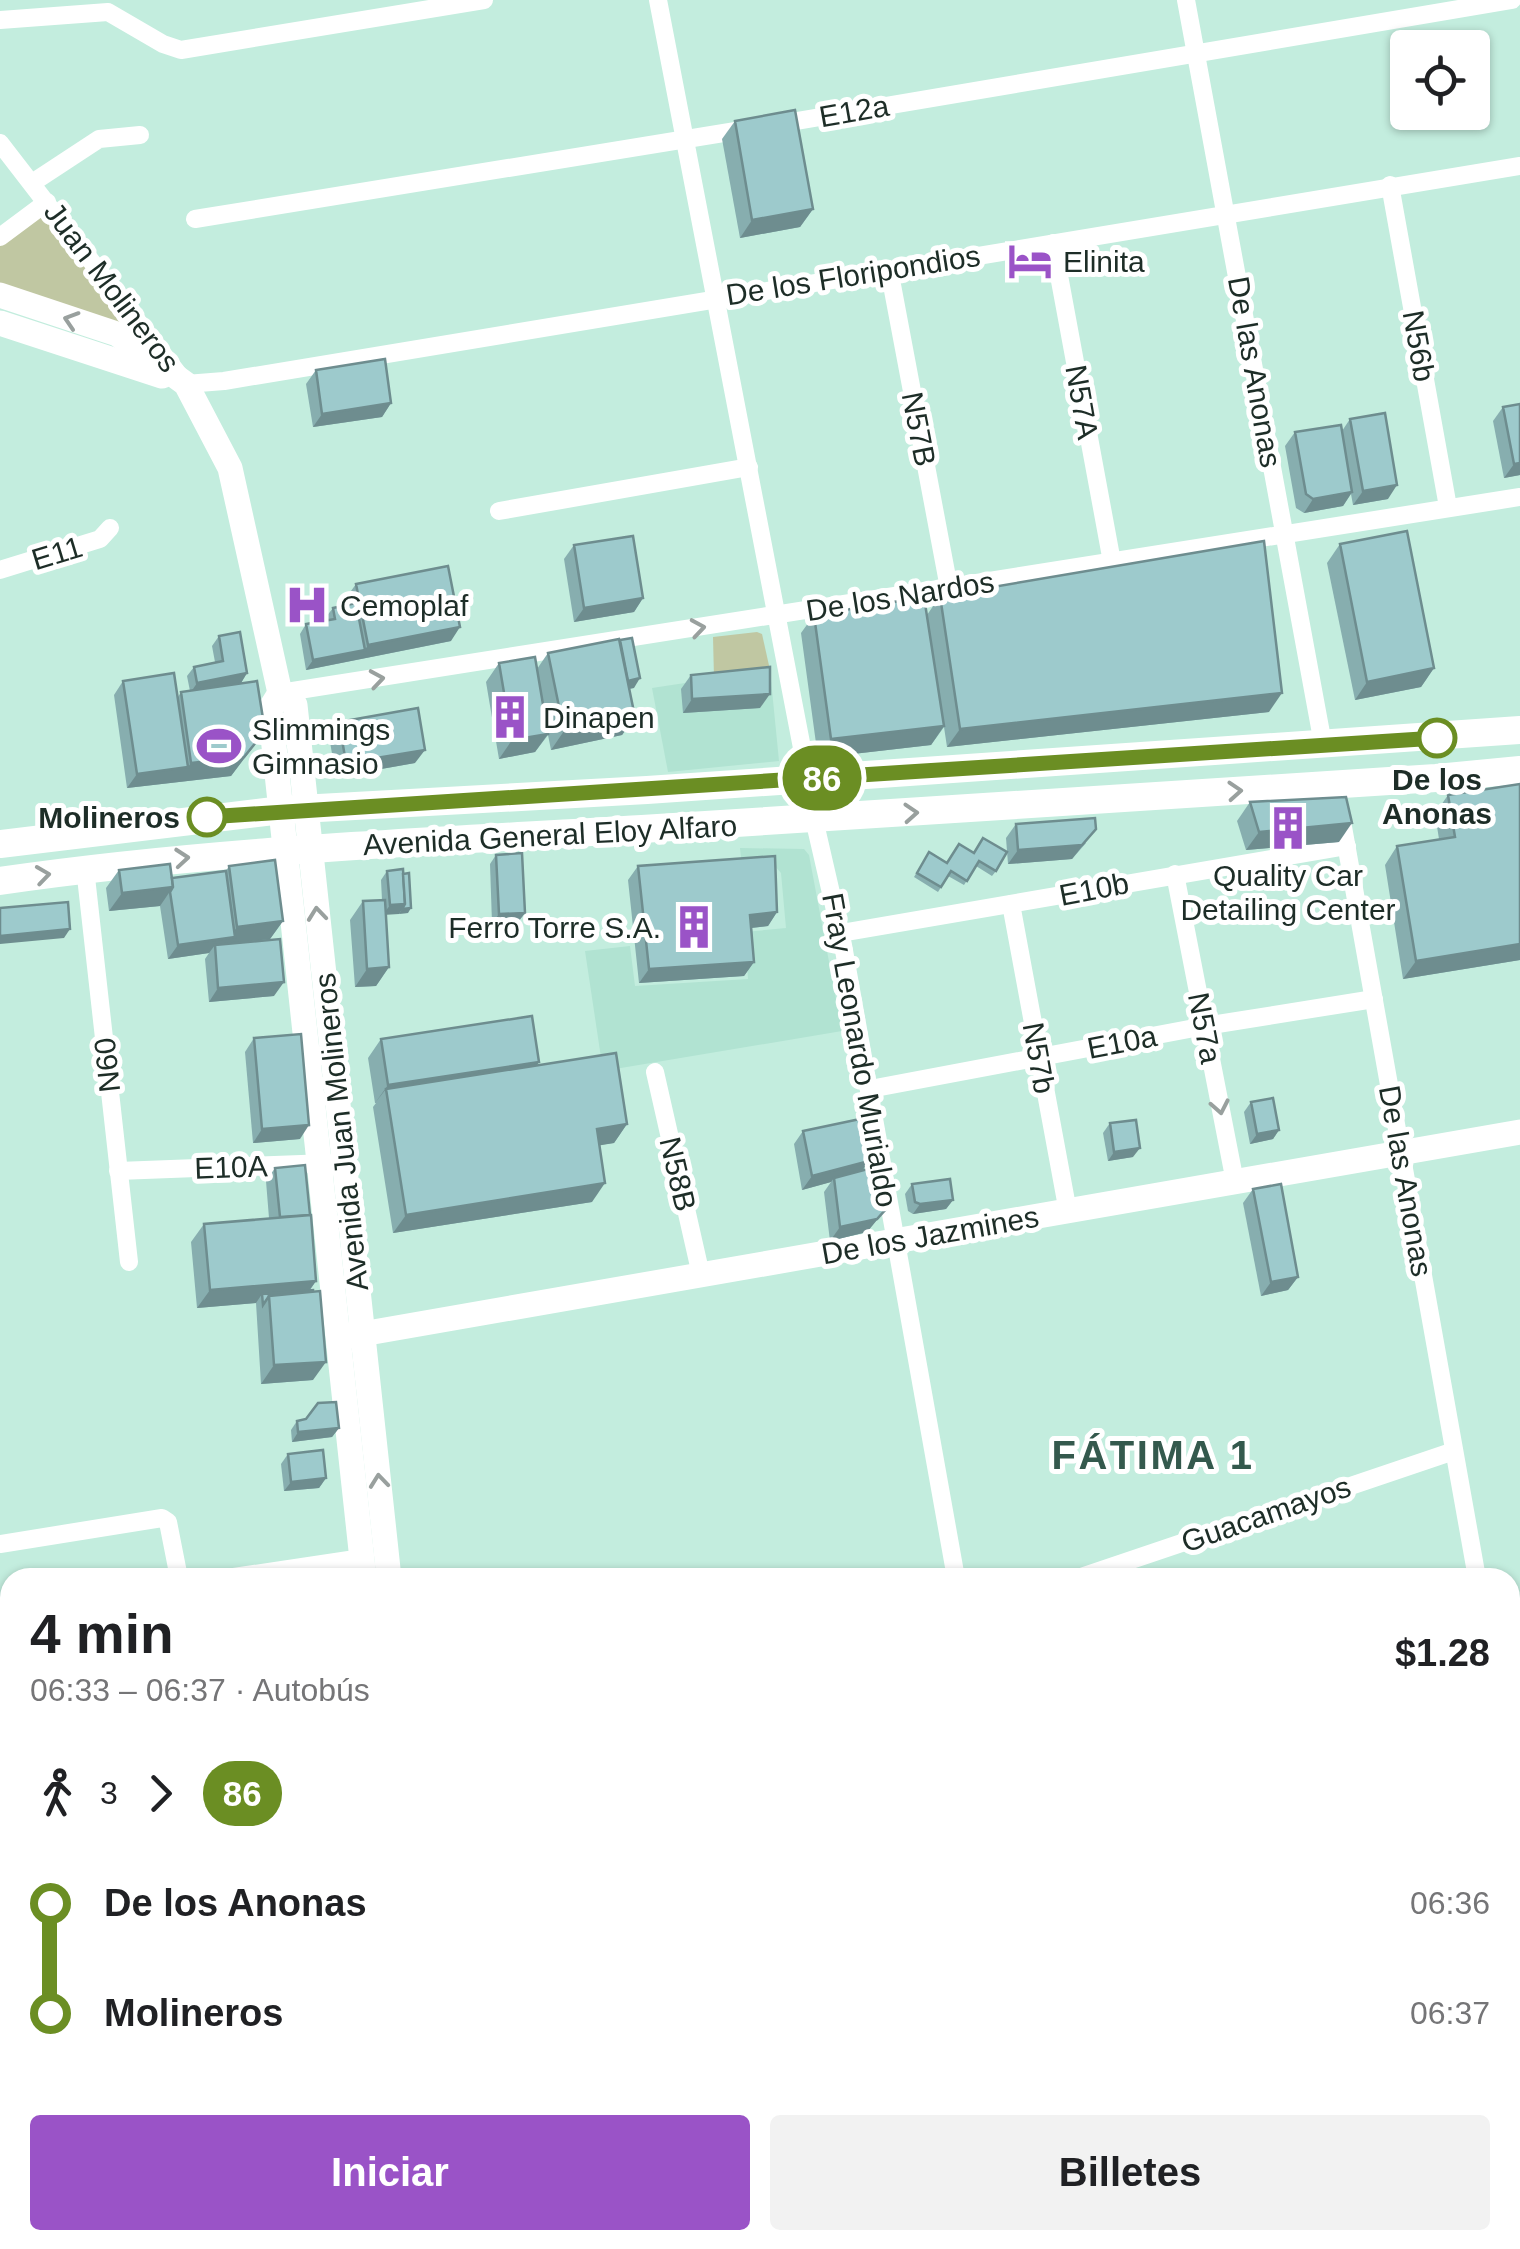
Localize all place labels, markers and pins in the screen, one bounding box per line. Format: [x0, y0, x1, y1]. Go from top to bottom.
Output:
hotel icon: Elinita [1006, 237, 1054, 285]
place label: Elinita [1063, 245, 1145, 278]
hospital icon: Cemoplaf [283, 581, 331, 629]
place label: Cemoplaf [340, 589, 469, 622]
building icon: Dinapen [486, 693, 534, 741]
place label: Dinapen [543, 701, 655, 734]
place label: Slimmings Gimnasio [252, 713, 390, 780]
marker: De los Anonas [1418, 719, 1456, 757]
sports icon: Slimmings Gimnasio [195, 722, 243, 770]
place label: De los Anonas [1382, 763, 1492, 830]
marker: Molineros [188, 798, 226, 836]
place label: Molineros [38, 801, 180, 834]
building icon: Quality Car Detailing Center [1264, 804, 1312, 852]
place label: Quality Car Detailing Center [1180, 859, 1396, 926]
building icon: Ferro Torre S.A. [670, 903, 718, 951]
place label: Ferro Torre S.A. [448, 911, 661, 944]

